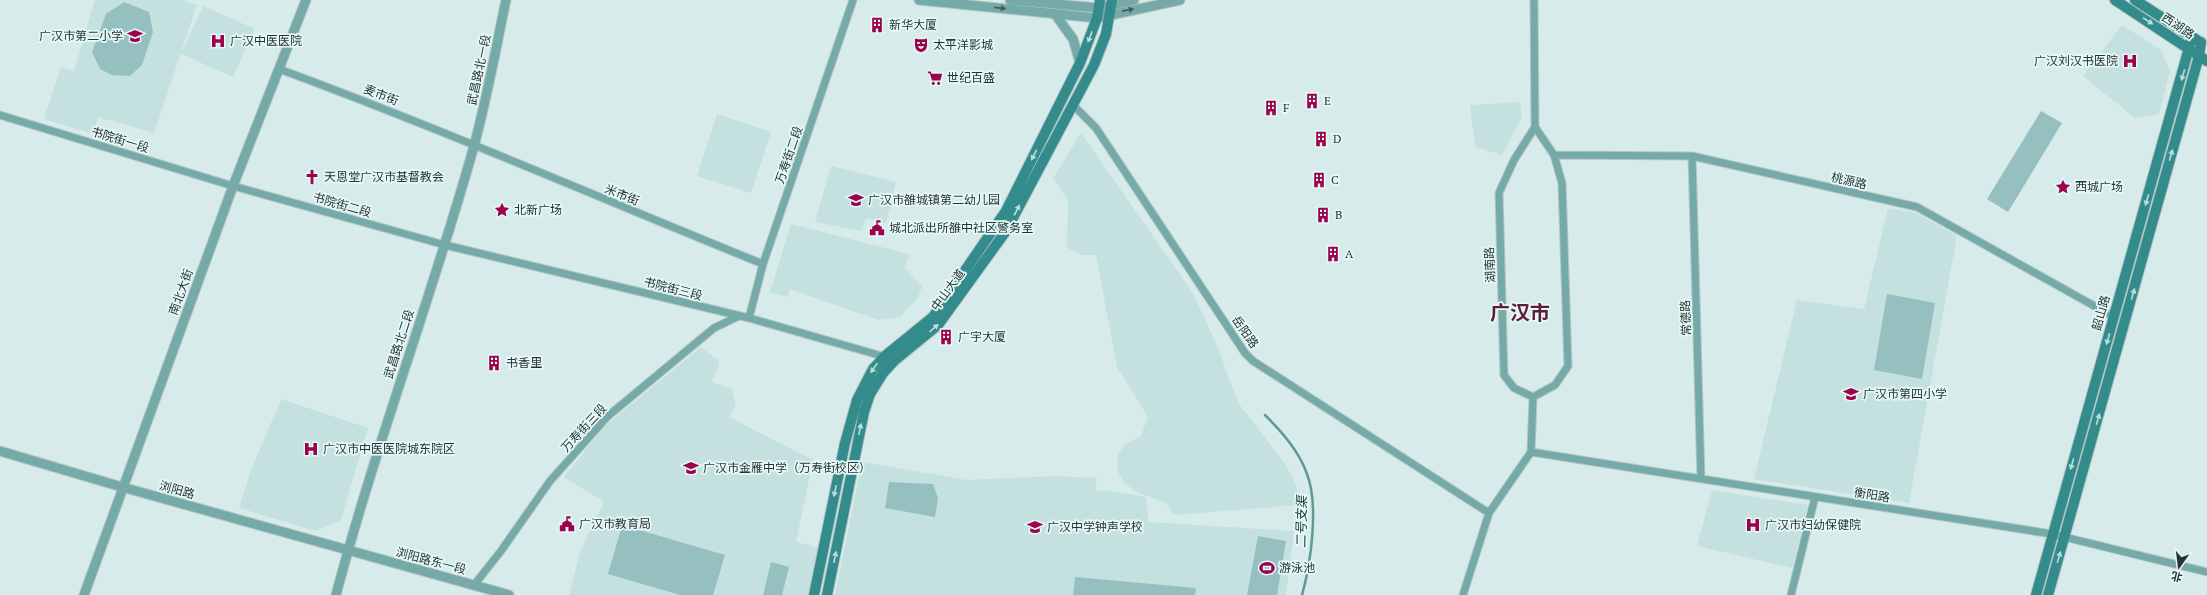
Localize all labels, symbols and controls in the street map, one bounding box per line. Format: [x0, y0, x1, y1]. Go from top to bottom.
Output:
one-way arrow [994, 5, 1006, 11]
one-way arrow [1122, 7, 1134, 13]
street label: 西湖路 [2159, 9, 2197, 42]
building icon: 新华大厦 [868, 16, 886, 34]
place label: 新华大厦 [889, 17, 937, 32]
one-way arrow [2142, 18, 2154, 25]
school or university icon: 广汉市第二小学 [126, 27, 144, 45]
place label: 广汉市第二小学 [39, 28, 123, 43]
hospital icon: 广汉中医医院 [209, 32, 227, 50]
one-way arrow [1086, 32, 1092, 44]
place label: 广汉中医医院 [230, 33, 302, 48]
street label: 武昌路北一段 [464, 33, 493, 107]
theatre icon: 太平洋影城 [912, 36, 930, 54]
place label: 太平洋影城 [933, 37, 993, 52]
hospital icon: 广汉刘汉书医院 [2121, 52, 2139, 70]
place label: 广汉刘汉书医院 [2034, 53, 2118, 68]
supermarket icon: 世纪百盛 [926, 69, 944, 87]
one-way arrow [2180, 69, 2186, 81]
place label: 世纪百盛 [947, 70, 995, 85]
street label: 麦市街 [362, 81, 401, 108]
building icon: E [1303, 92, 1321, 110]
place label: E [1324, 93, 1331, 108]
building icon: F [1262, 99, 1280, 117]
place label: F [1283, 100, 1290, 115]
street label: 书院街一段 [89, 124, 151, 155]
street label: 万寿街二段 [772, 124, 805, 186]
building icon: D [1312, 130, 1330, 148]
place label: D [1333, 131, 1342, 146]
one-way arrow [1031, 149, 1037, 160]
one-way arrow [2168, 149, 2174, 161]
church icon: 天恩堂广汉市基督教会 [303, 168, 321, 186]
place label: 天恩堂广汉市基督教会 [324, 169, 444, 184]
street label: 桃源路 [1830, 169, 1868, 192]
building icon: C [1310, 171, 1328, 189]
place label: C [1331, 172, 1339, 187]
place icon: 西城广场 [2054, 178, 2072, 196]
place label: 西城广场 [2075, 179, 2123, 194]
street label: 米市街 [603, 181, 642, 208]
street label: 书院街二段 [311, 189, 373, 220]
school or university icon: 广汉市雒城镇第二幼儿园 [847, 191, 865, 209]
place label: 广汉市雒城镇第二幼儿园 [868, 192, 1000, 207]
one-way arrow [2144, 194, 2150, 206]
place icon: 北新广场 [493, 201, 511, 219]
place label: 北新广场 [514, 202, 562, 217]
one-way arrow [1014, 204, 1020, 216]
building icon: B [1314, 206, 1332, 224]
place label: B [1335, 207, 1342, 222]
public building icon: 城北派出所雒中社区警务室 [868, 219, 886, 237]
place label: 城北派出所雒中社区警务室 [889, 220, 1033, 235]
building icon: A [1324, 245, 1342, 263]
place label: A [1345, 246, 1354, 261]
street label: 湖南路 [1481, 247, 1498, 283]
street label: 中山大道 [927, 266, 968, 314]
street label: 南北大街 [165, 267, 196, 317]
street label: 书院街三段 [642, 274, 704, 303]
one-way arrow [2130, 287, 2136, 299]
street label: 韶山路 [2088, 293, 2113, 332]
district label: 广汉市 [1490, 299, 1550, 326]
street label: 常德路 [1677, 300, 1694, 336]
street label: 武昌路北二段 [380, 307, 417, 380]
street label: 岳阳路 [1229, 313, 1262, 351]
one-way arrow [929, 323, 939, 332]
building icon: 广宇大厦 [937, 328, 955, 346]
place label: 广宇大厦 [958, 329, 1006, 344]
one-way arrow [2105, 333, 2111, 345]
building icon: 书香里 [485, 354, 503, 372]
place label: 书香里 [506, 355, 542, 370]
one-way arrow [870, 363, 878, 374]
school or university icon: 广汉市第四小学 [1842, 385, 1860, 403]
place label: 广汉市第四小学 [1863, 386, 1947, 401]
street label: 万寿街三段 [558, 401, 610, 455]
one-way arrow [2095, 413, 2101, 425]
one-way arrow [858, 423, 864, 435]
hospital icon: 广汉市中医医院城东院区 [302, 440, 320, 458]
place label: 广汉市中医医院城东院区 [323, 441, 455, 456]
one-way arrow [2069, 458, 2075, 470]
school or university icon: 广汉市金雁中学（万寿街校区） [682, 459, 700, 477]
place label: 广汉市金雁中学（万寿街校区） [703, 460, 871, 475]
street label: 浏阳路 [158, 477, 197, 502]
street label: 衡阳路 [1853, 484, 1891, 505]
one-way arrow [832, 485, 838, 497]
water label: 二号支渠 [1292, 494, 1310, 548]
public building icon: 广汉市教育局 [558, 515, 576, 533]
place label: 广汉市教育局 [579, 516, 651, 531]
hospital icon: 广汉市妇幼保健院 [1744, 516, 1762, 534]
place label: 广汉市妇幼保健院 [1765, 517, 1861, 532]
school or university icon: 广汉中学钟声学校 [1026, 518, 1044, 536]
place label: 广汉中学钟声学校 [1047, 519, 1143, 534]
street label: 浏阳路东一段 [394, 544, 468, 577]
north arrow [2159, 547, 2199, 587]
one-way arrow [832, 551, 838, 563]
one-way arrow [2056, 551, 2062, 563]
sports icon: 游泳池 [1258, 559, 1276, 577]
place label: 游泳池 [1279, 560, 1315, 575]
text: 北 [2170, 569, 2184, 585]

